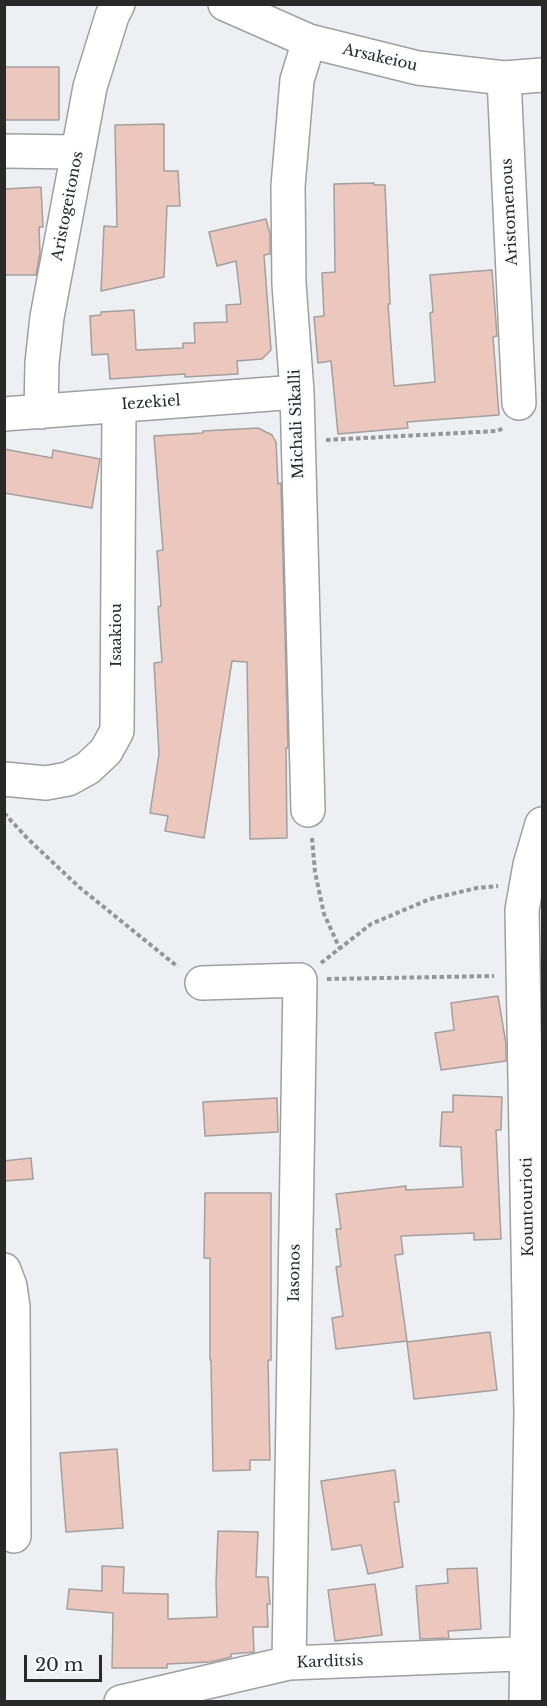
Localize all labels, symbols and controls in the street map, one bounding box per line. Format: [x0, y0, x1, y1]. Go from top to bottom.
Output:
street label: Arsakeiou [341, 41, 419, 75]
street label: Aristogeitonos [49, 150, 87, 262]
street label: Aristomenous [498, 158, 522, 266]
street label: Michali Sikalli [286, 369, 308, 479]
street label: Iezekiel [121, 392, 181, 414]
street label: Isaakiou [108, 603, 126, 667]
street label: Kountourioti [518, 1157, 538, 1257]
street label: Iasonos [285, 1244, 305, 1302]
scale bar [27, 1643, 105, 1681]
street label: Karditsis [296, 1652, 364, 1672]
text: 20 m [35, 1654, 83, 1676]

